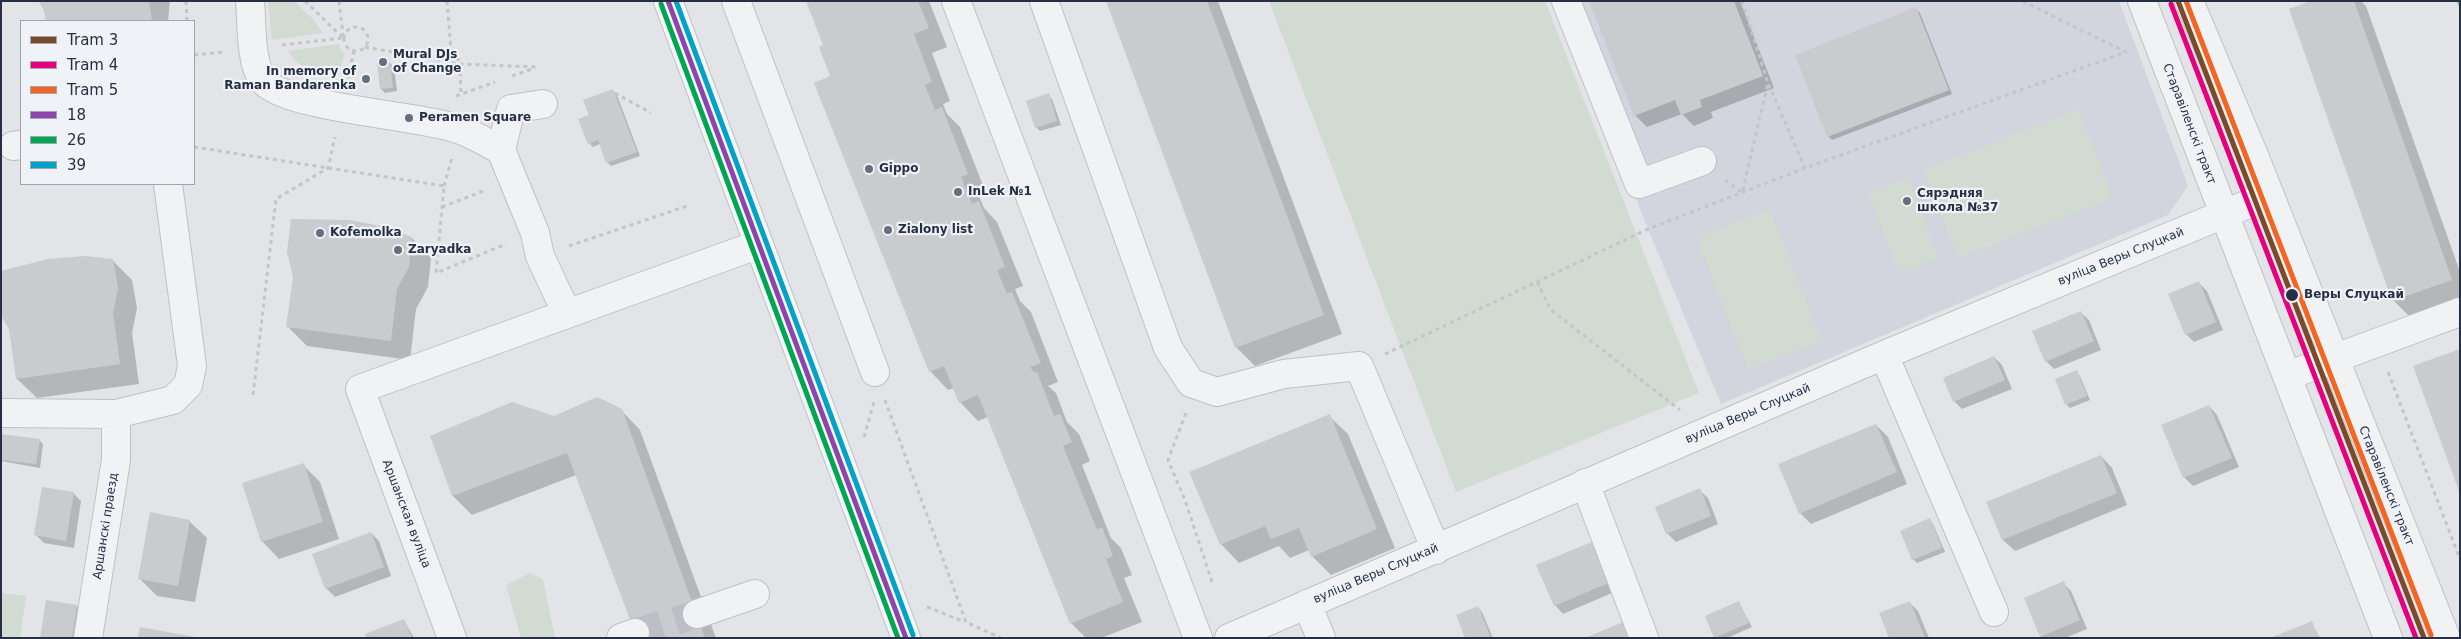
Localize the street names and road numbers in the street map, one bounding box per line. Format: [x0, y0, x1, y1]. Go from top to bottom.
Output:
street label: Старавіленскі тракт [2159, 62, 2219, 186]
street label: вуліца Веры Слуцкай [2056, 225, 2186, 289]
street label: вуліца Веры Слуцкай [1683, 381, 1813, 447]
street label: Старавіленскі тракт [2355, 424, 2417, 548]
street label: Аршанская вуліца [379, 458, 433, 570]
street label: Аршанскі праезд [90, 472, 122, 580]
street label: вуліца Веры Слуцкай [1311, 541, 1441, 607]

